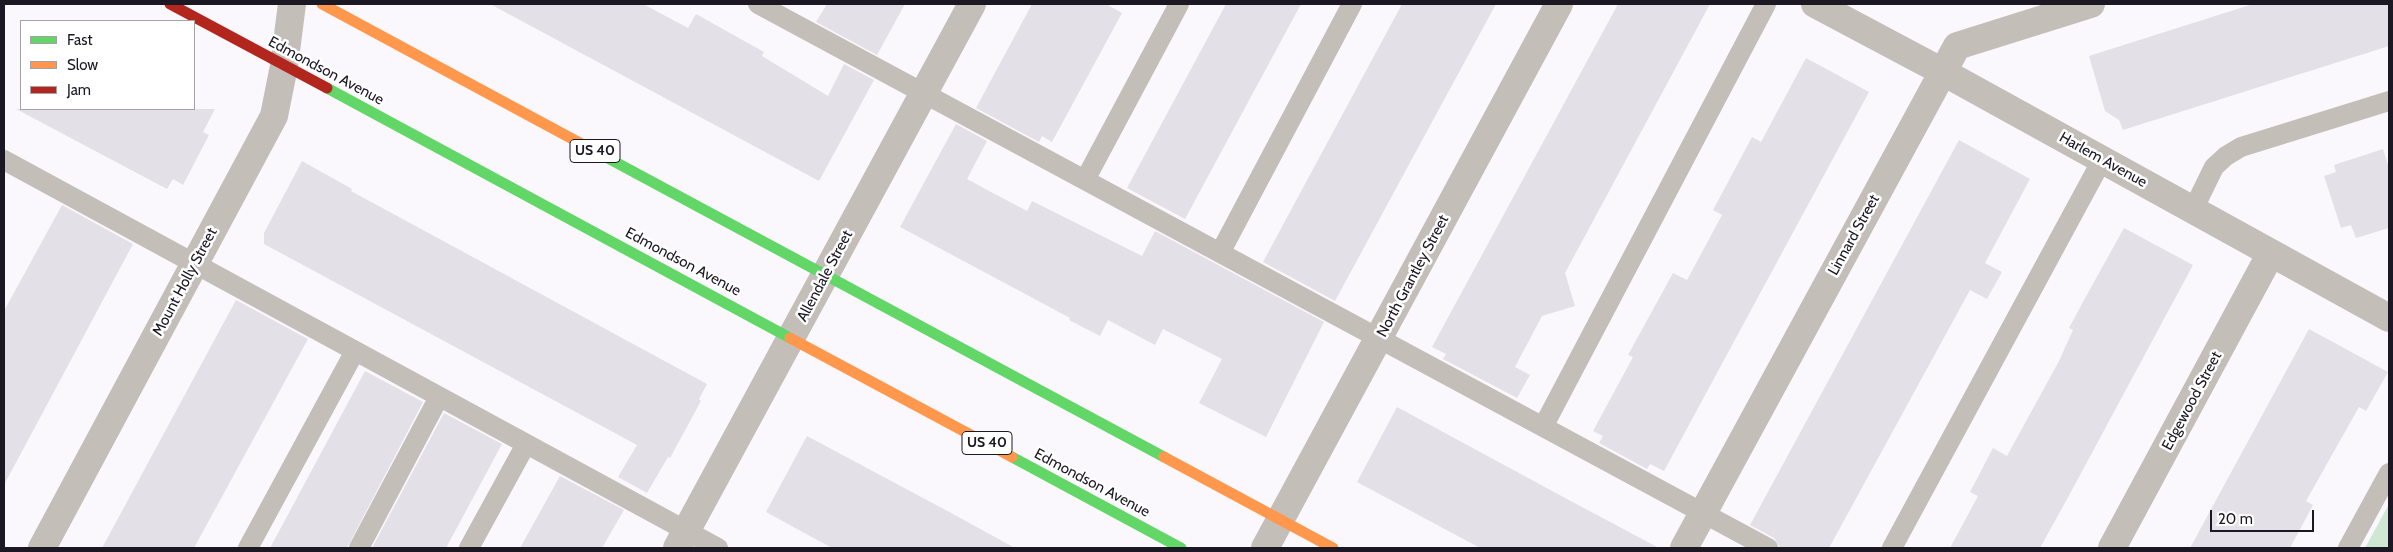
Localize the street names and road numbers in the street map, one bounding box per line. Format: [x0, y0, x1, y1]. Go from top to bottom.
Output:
street label: Edmondson Avenue [265, 33, 387, 109]
street label: Harlem Avenue [2056, 128, 2150, 192]
road number: US 40 [570, 140, 620, 162]
street label: Linnard Street [1824, 192, 1884, 278]
street label: North Grantley Street [1373, 212, 1453, 340]
street label: Edmondson Avenue [622, 224, 744, 300]
street label: Mount Holly Street [149, 225, 221, 339]
street label: Allendale Street [793, 227, 857, 325]
street label: Edgewood Street [2158, 349, 2226, 453]
road number: US 40 [962, 432, 1012, 454]
street label: Edmondson Avenue [1031, 445, 1153, 521]

